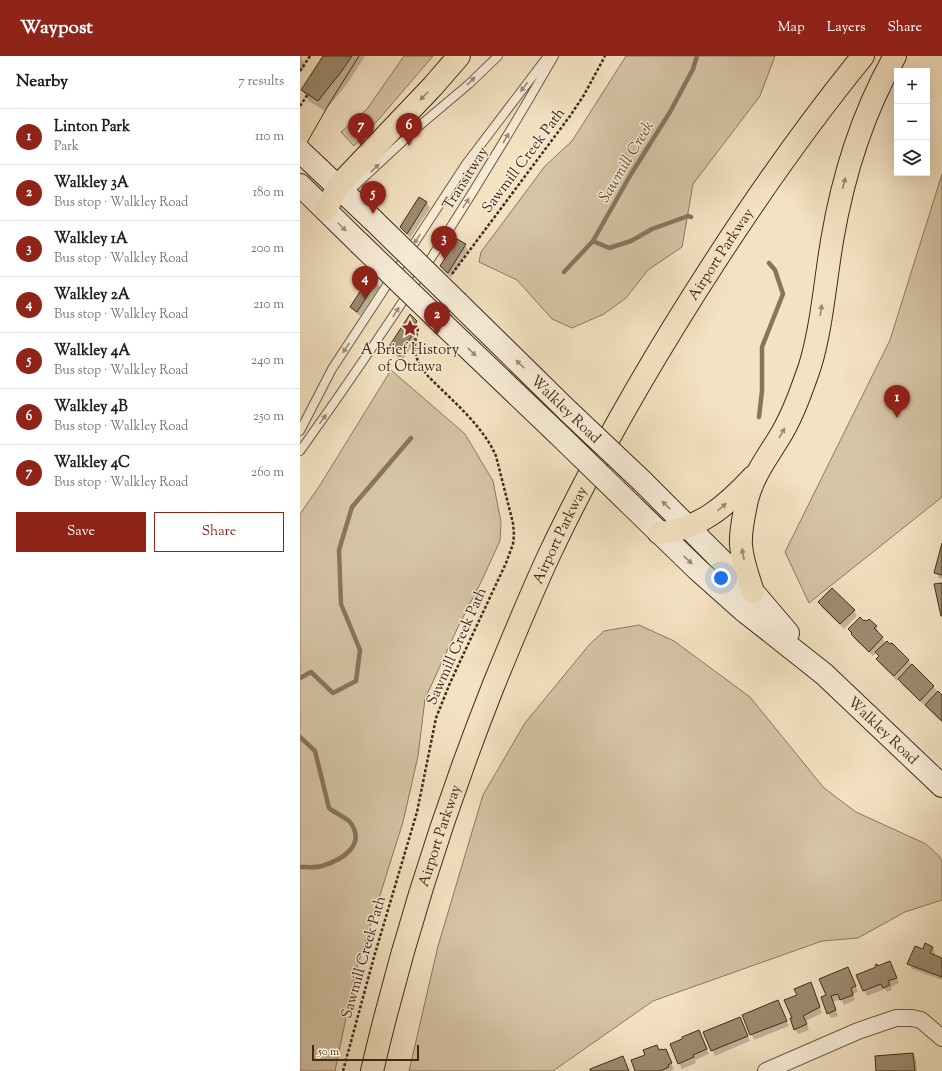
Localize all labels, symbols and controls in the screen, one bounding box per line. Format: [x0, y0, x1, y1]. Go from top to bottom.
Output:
text: Waypost [20, 15, 93, 42]
text: Map [778, 18, 805, 38]
text: Layers [827, 18, 865, 38]
text: Share [887, 18, 922, 38]
map controls [894, 68, 930, 176]
button: + [894, 68, 930, 104]
text: Nearby [16, 70, 68, 94]
text: 7 results [238, 73, 284, 91]
one-way arrow [466, 76, 476, 86]
one-way arrow [520, 82, 528, 93]
one-way arrow [419, 91, 429, 100]
street label: Sawmill Creek Path [478, 104, 571, 218]
button: − [894, 104, 930, 140]
pin: 7 [348, 113, 374, 146]
pin: 6 [396, 113, 422, 146]
text: Linton Park [54, 117, 130, 138]
water label: Sawmill Creek [594, 117, 661, 207]
text: 1 [27, 128, 31, 146]
text: 110 m [255, 128, 284, 146]
one-way arrow [502, 133, 510, 143]
text: Park [54, 138, 79, 156]
button: layers [894, 140, 930, 176]
street label: Transitway [438, 143, 494, 215]
one-way arrow [370, 163, 380, 173]
text: Walkley 3A [54, 173, 129, 194]
one-way arrow [841, 176, 847, 189]
pin: 5 [360, 181, 386, 214]
text: 2 [26, 184, 32, 202]
text: 180 m [253, 184, 284, 202]
text: Bus stop · Walkley Road [54, 194, 188, 212]
one-way arrow [462, 197, 470, 208]
street label: Airport Parkway [684, 204, 760, 305]
one-way arrow [337, 222, 347, 232]
pin: 3 [431, 226, 457, 259]
text: Walkley 1A [54, 229, 128, 250]
one-way arrow [413, 234, 421, 244]
text: 3 [26, 240, 32, 258]
text: 200 m [251, 240, 284, 258]
text: Bus stop · Walkley Road [54, 250, 188, 268]
pin: 4 [352, 266, 378, 299]
text: Walkley 2A [54, 285, 130, 306]
text: 4 [26, 296, 32, 314]
text: 210 m [253, 296, 284, 314]
pin: 2 [424, 302, 450, 335]
one-way arrow [818, 304, 824, 317]
text: Bus stop · Walkley Road [54, 306, 188, 324]
one-way arrow [392, 306, 399, 318]
place icon: A Brief History of Ottawa [400, 318, 420, 338]
place label: A Brief History of Ottawa [361, 340, 460, 378]
text: Walkley 4A [54, 341, 130, 362]
one-way arrow [342, 343, 350, 353]
one-way arrow [467, 347, 477, 357]
text: 5 [27, 352, 31, 370]
text: 240 m [251, 352, 284, 370]
one-way arrow [515, 359, 525, 369]
text: Bus stop · Walkley Road [54, 362, 188, 380]
street label: Walkley Road [525, 371, 605, 449]
pin: 1 [884, 385, 910, 418]
text: Walkley 4B [54, 397, 128, 418]
text: 6 [26, 408, 32, 426]
text: 250 m [253, 408, 284, 426]
one-way arrow [319, 414, 327, 425]
text: Bus stop · Walkley Road [54, 418, 188, 436]
one-way arrow [778, 428, 785, 439]
text: Walkley 4C [54, 453, 130, 474]
text: 7 [26, 464, 32, 482]
text: 260 m [251, 464, 284, 482]
text: Bus stop · Walkley Road [54, 474, 188, 492]
street label: Airport Parkway [528, 483, 594, 588]
one-way arrow [661, 500, 671, 509]
one-way arrow [717, 502, 727, 511]
button: Save [16, 512, 146, 552]
button: Share [154, 512, 284, 552]
one-way arrow [739, 548, 745, 560]
one-way arrow [683, 555, 693, 565]
your location [711, 568, 731, 588]
street label: Sawmill Creek Path [422, 584, 493, 709]
street label: Walkley Road [842, 693, 923, 771]
street label: Airport Parkway [414, 782, 468, 890]
street label: Sawmill Creek Path [337, 893, 392, 1021]
scale bar [312, 1043, 419, 1062]
text: 50 m [318, 1044, 339, 1060]

